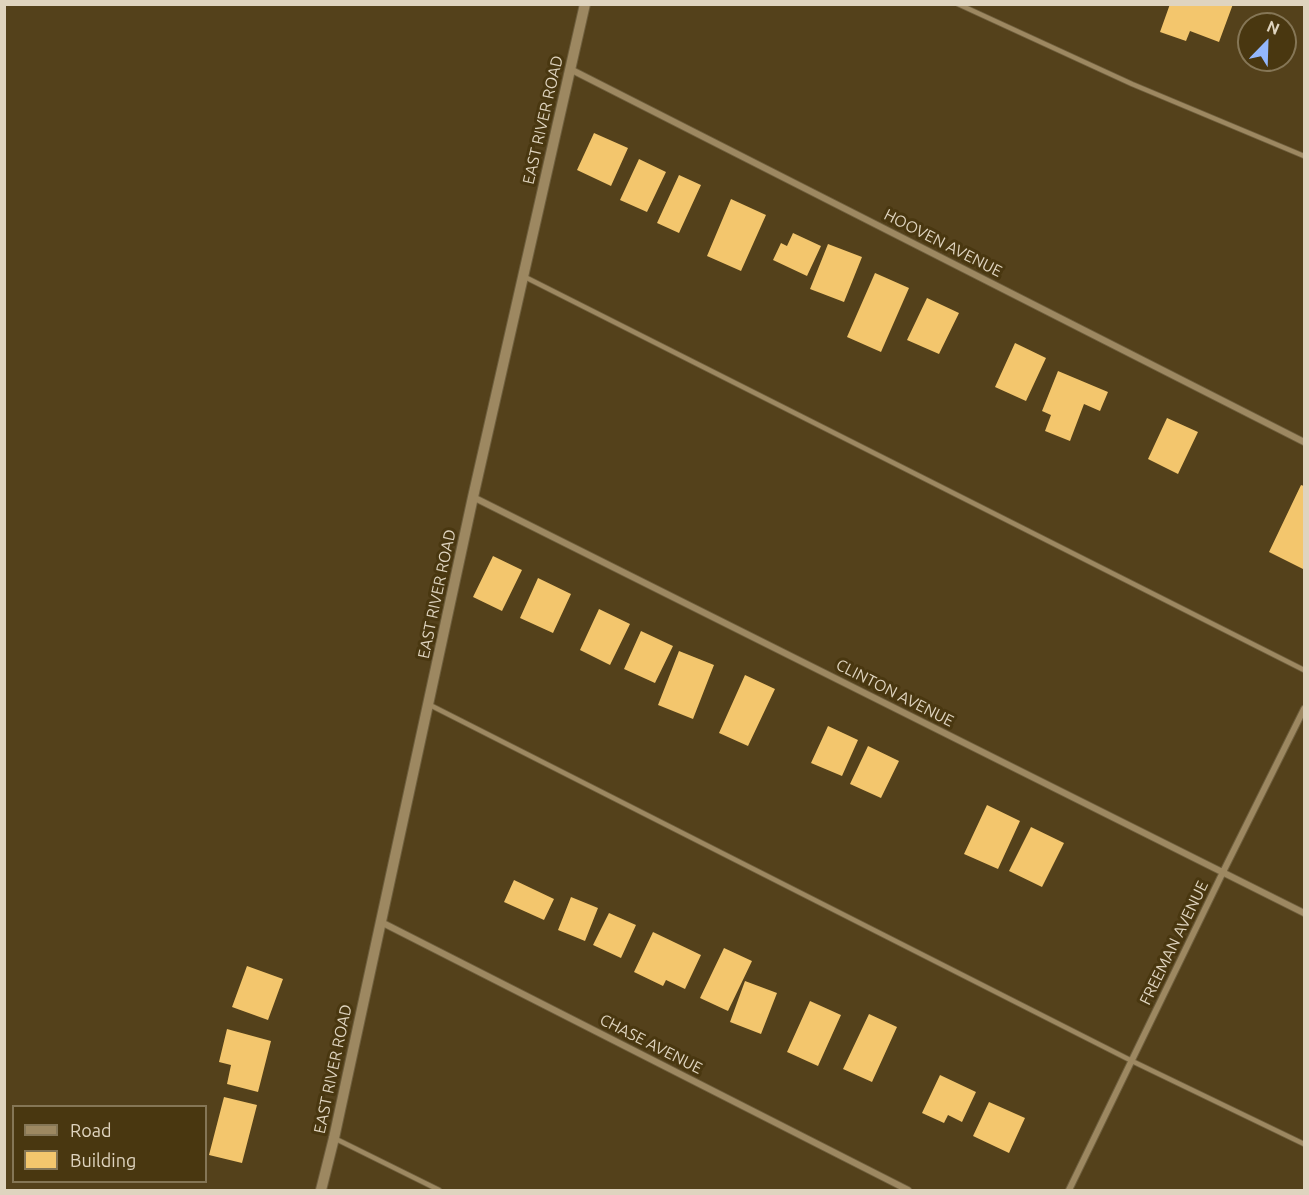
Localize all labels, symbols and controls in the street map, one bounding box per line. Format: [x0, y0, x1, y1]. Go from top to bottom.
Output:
north arrow [1237, 12, 1297, 72]
text: N [1264, 17, 1282, 38]
street label: EAST RIVER ROAD [519, 54, 567, 186]
street label: HOOVEN AVENUE [881, 205, 1005, 281]
street label: EAST RIVER ROAD [414, 528, 460, 660]
street label: CLINTON AVENUE [833, 655, 957, 731]
street label: FREEMAN AVENUE [1136, 878, 1212, 1008]
street label: EAST RIVER ROAD [310, 1003, 356, 1135]
street label: CHASE AVENUE [596, 1010, 706, 1078]
legend [12, 1105, 207, 1183]
text: Road [70, 1120, 112, 1140]
text: Building [70, 1150, 136, 1170]

